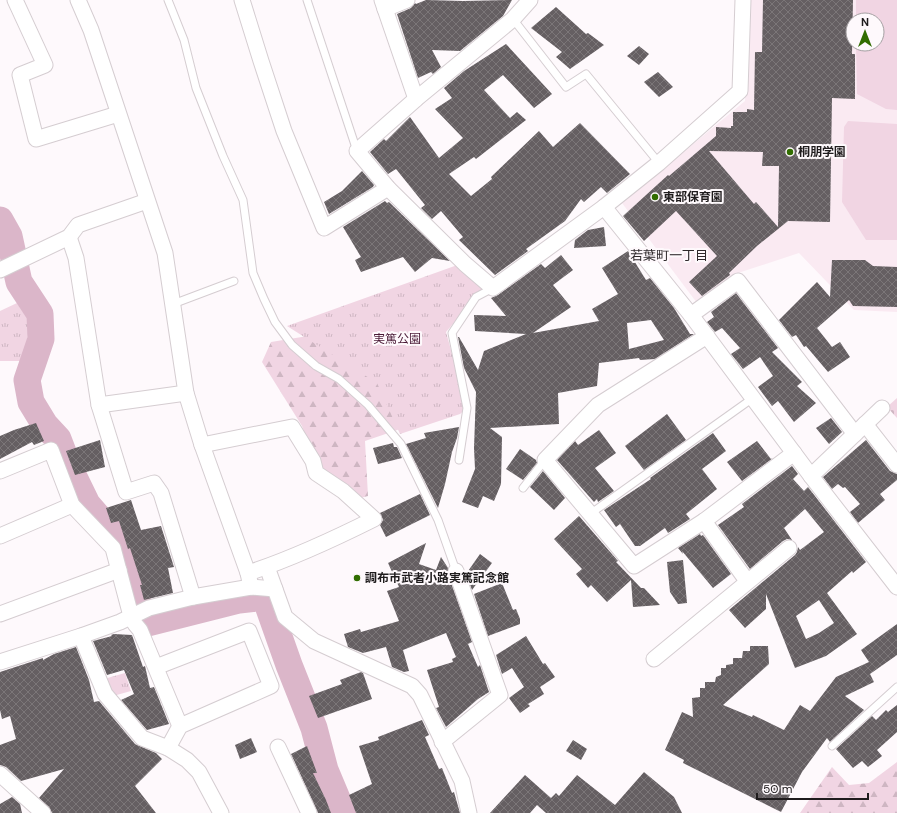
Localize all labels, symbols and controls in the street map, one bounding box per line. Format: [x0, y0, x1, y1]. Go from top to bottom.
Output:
north arrow [845, 12, 885, 52]
text: N [861, 15, 869, 29]
place label: 桐朋学園 [798, 144, 846, 160]
marker: 桐朋学園 [785, 147, 795, 157]
place label: 東部保育園 [663, 189, 723, 205]
marker: 東部保育園 [650, 192, 660, 202]
district label: 若葉町一丁目 [630, 247, 708, 264]
park label: 実篤公園 [373, 331, 421, 347]
place label: 調布市武者小路実篤記念館 [365, 570, 509, 586]
marker: 調布市武者小路実篤記念館 [352, 573, 362, 583]
scale bar [757, 775, 868, 801]
text: 50 m [763, 781, 792, 797]

